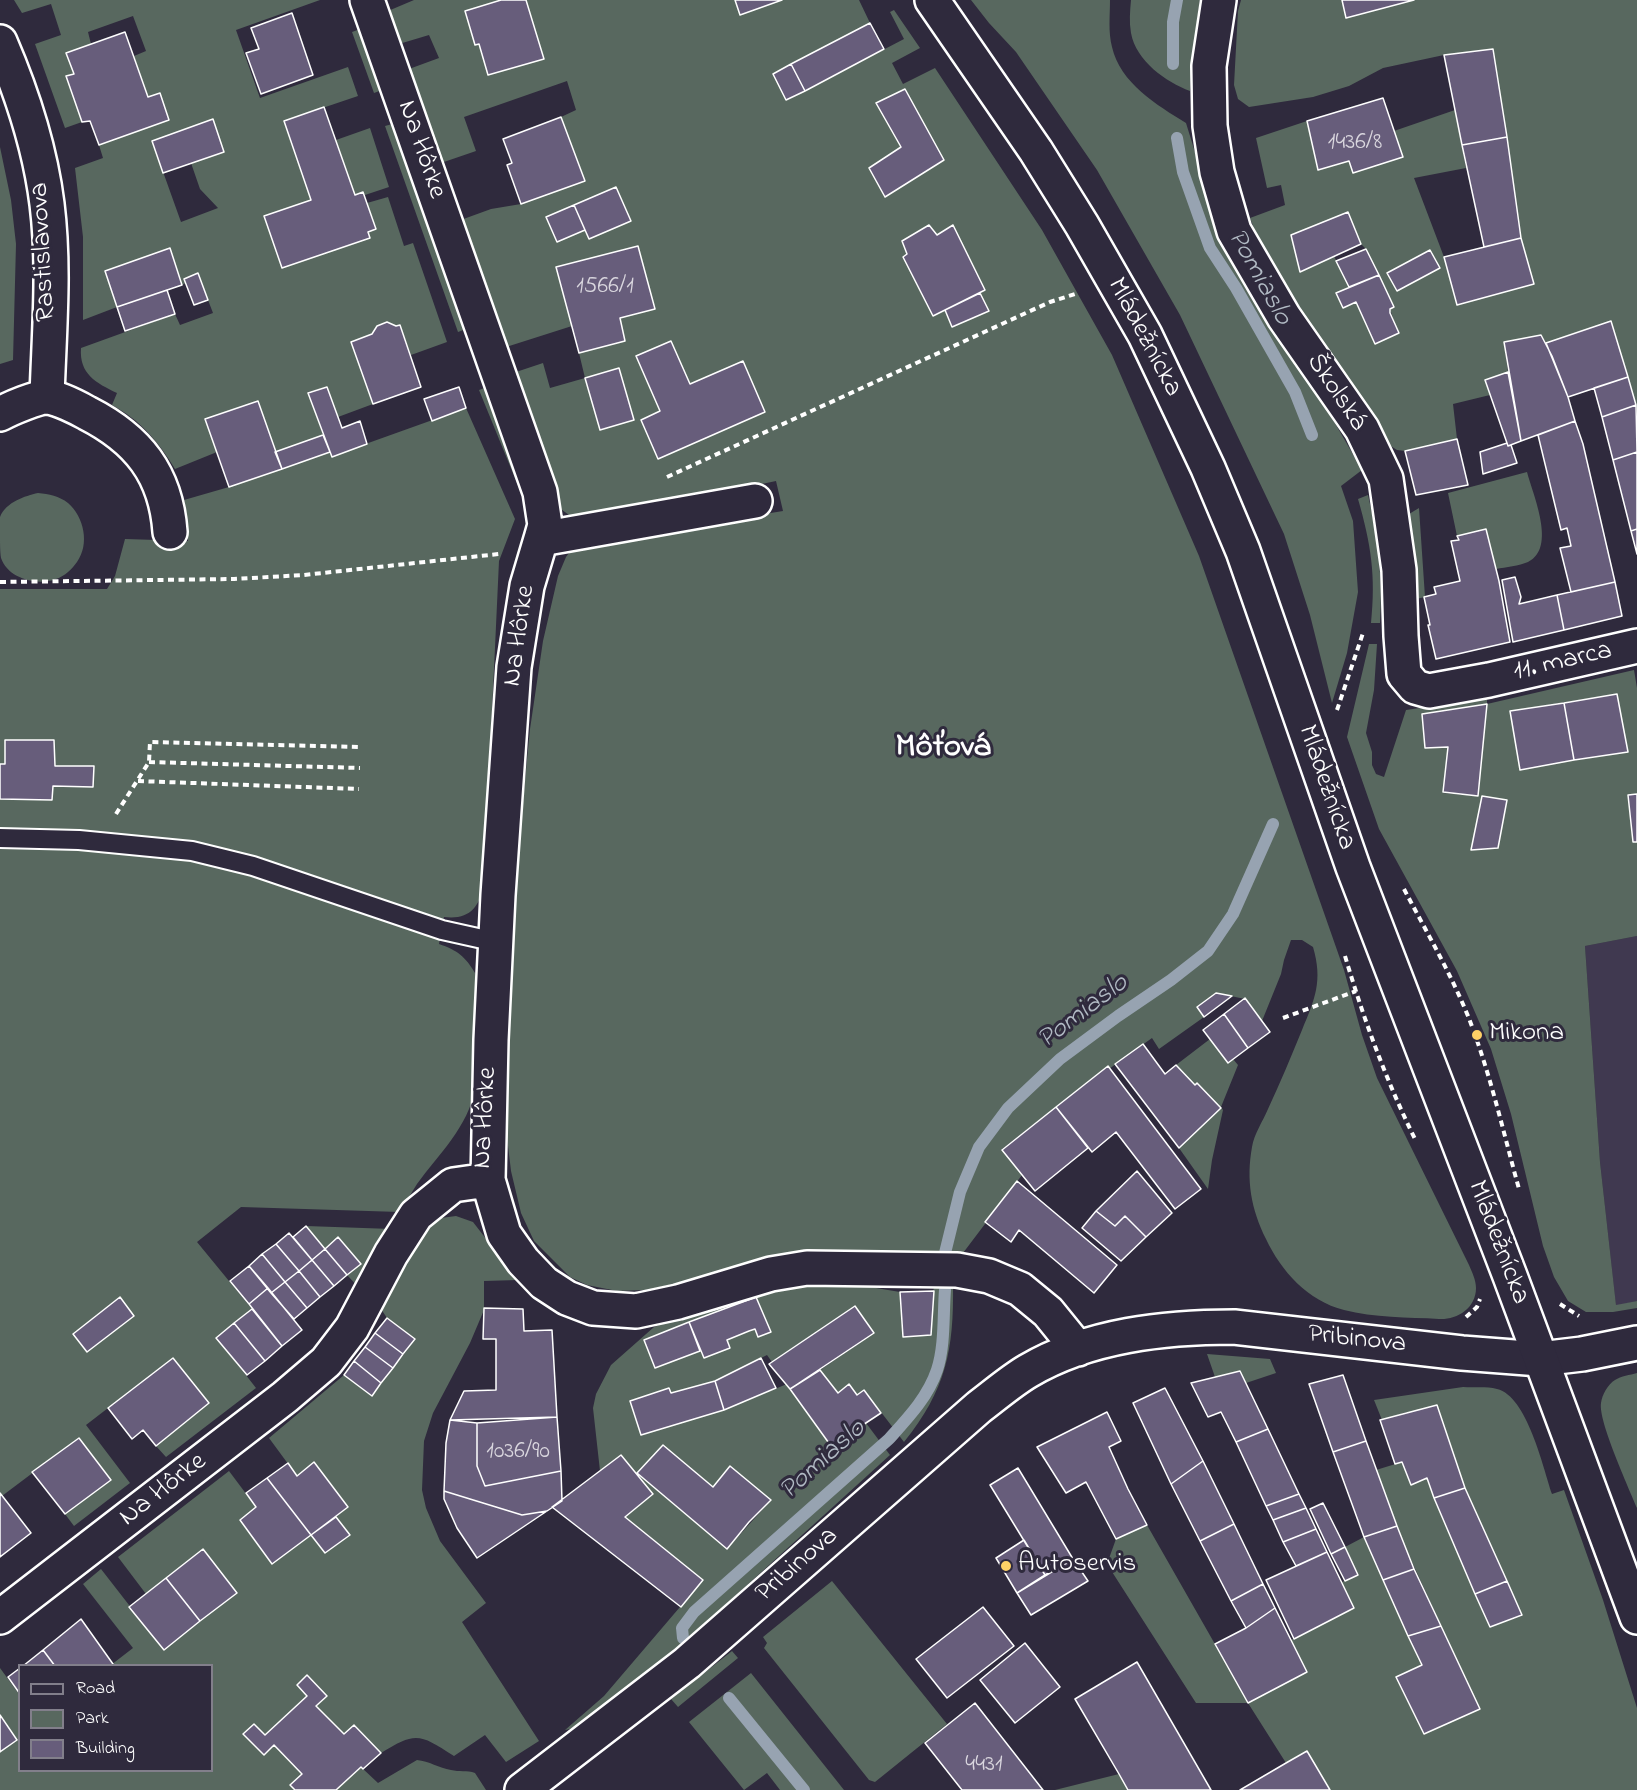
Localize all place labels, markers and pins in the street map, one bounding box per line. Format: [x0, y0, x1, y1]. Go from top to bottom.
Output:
place label: Mikona [1489, 1019, 1564, 1051]
marker: Mikona [1470, 1028, 1484, 1042]
place label: Autoservis [1018, 1550, 1136, 1582]
marker: Autoservis [999, 1559, 1013, 1573]

